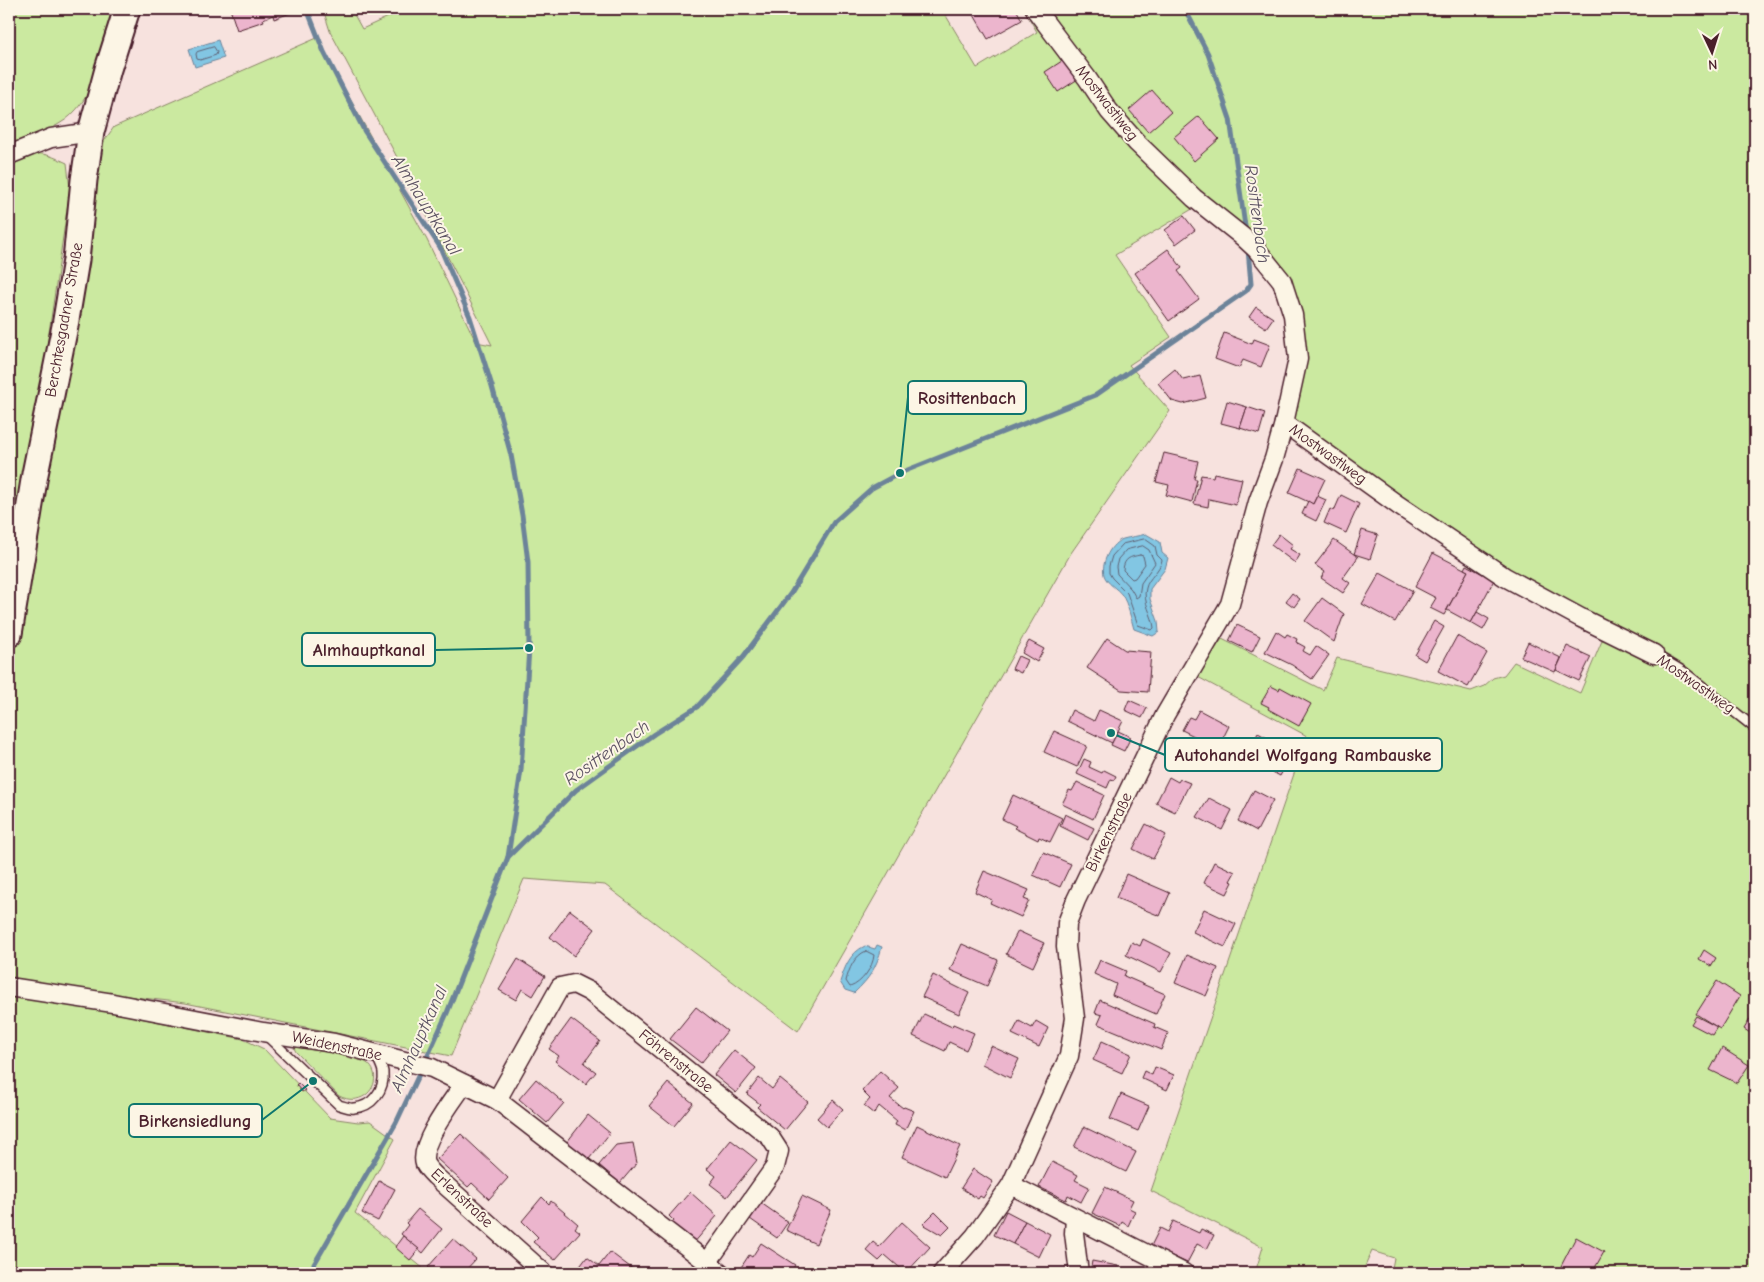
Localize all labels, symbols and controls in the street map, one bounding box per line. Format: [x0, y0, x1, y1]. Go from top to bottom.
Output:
north arrow [1686, 28, 1736, 78]
text: N [1708, 56, 1718, 73]
street label: Mostwastlweg [1072, 62, 1142, 144]
water label: Almhauptkanal [386, 150, 466, 260]
water label: Rosittenbach [1240, 163, 1274, 265]
street label: Berchtesgadner Straße [42, 241, 86, 399]
callout: Rosittenbach [908, 381, 1026, 414]
text: Rosittenbach [918, 388, 1016, 409]
street label: Mostwastlweg [1286, 420, 1370, 488]
callout: Almhauptkanal [302, 633, 435, 666]
text: Almhauptkanal [313, 640, 425, 661]
street label: Mostwastlweg [1654, 651, 1738, 717]
water label: Rosittenbach [560, 716, 654, 790]
callout: Autohandel Wolfgang Rambauske [1165, 738, 1442, 771]
text: Autohandel Wolfgang Rambauske [1175, 745, 1432, 766]
street label: Birkenstraße [1082, 789, 1136, 875]
water label: Almhauptkanal [386, 982, 452, 1096]
street label: Föhrenstraße [635, 1026, 717, 1096]
street label: Weidenstraße [290, 1028, 384, 1064]
callout: Birkensiedlung [129, 1104, 262, 1137]
text: Birkensiedlung [138, 1111, 252, 1132]
street label: Erlenstraße [427, 1165, 497, 1231]

